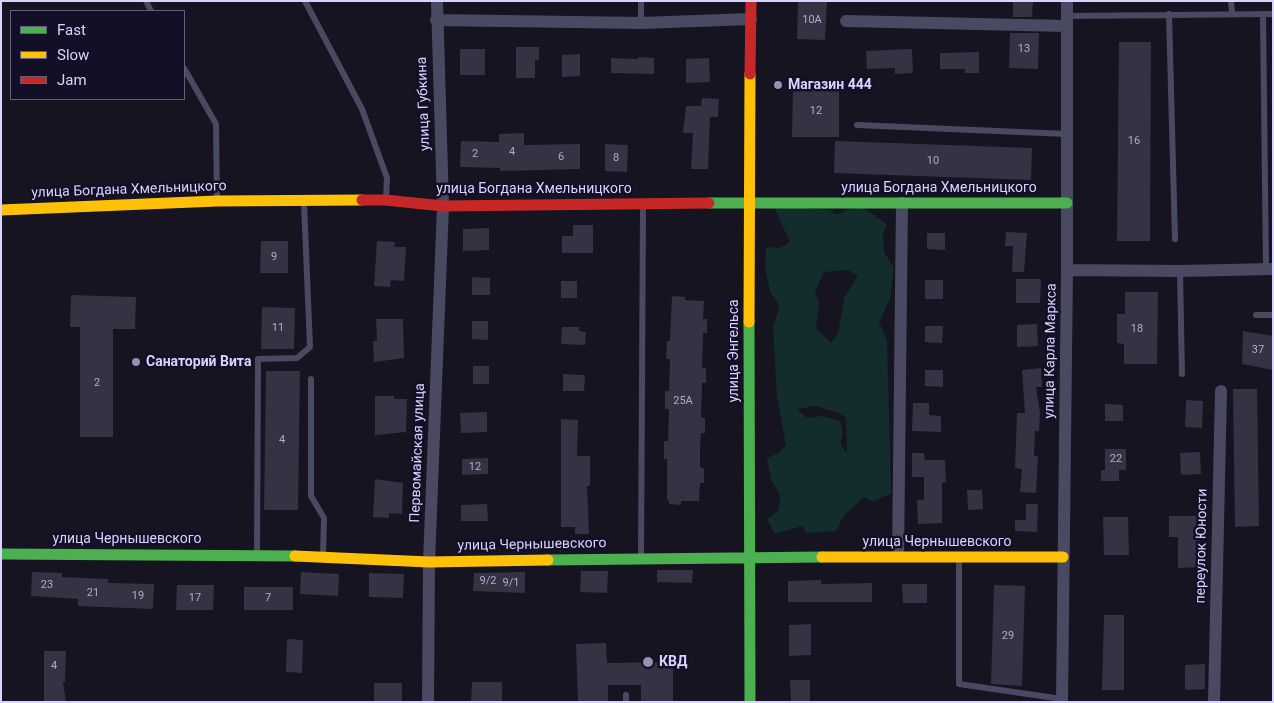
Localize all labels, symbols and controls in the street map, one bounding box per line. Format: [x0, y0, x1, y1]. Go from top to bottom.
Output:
legend [10, 10, 185, 100]
house number: 10А [802, 13, 822, 27]
text: Fast [57, 21, 86, 39]
house number: 13 [1018, 42, 1030, 56]
text: Slow [57, 46, 89, 64]
street label: улица Губкина [414, 57, 434, 151]
text: Jam [57, 71, 87, 89]
place label: Магазин 444 [788, 77, 872, 93]
marker: Магазин 444 [772, 79, 784, 91]
house number: 12 [810, 104, 822, 118]
house number: 16 [1128, 134, 1140, 148]
house number: 4 [509, 145, 515, 159]
house number: 2 [472, 147, 478, 161]
house number: 6 [558, 150, 564, 164]
house number: 8 [613, 151, 619, 165]
house number: 10 [927, 154, 939, 168]
street label: улица Богдана Хмельницкого [31, 178, 227, 202]
street label: улица Богдана Хмельницкого [841, 180, 1037, 196]
street label: улица Богдана Хмельницкого [436, 181, 632, 197]
house number: 9 [271, 250, 277, 264]
street label: улица Карла Маркса [1041, 283, 1061, 419]
street label: улица Энгельса [726, 299, 742, 403]
house number: 11 [272, 321, 284, 335]
house number: 18 [1131, 322, 1143, 336]
house number: 37 [1252, 343, 1264, 357]
place label: Санаторий Вита [146, 354, 251, 370]
marker: Санаторий Вита [130, 356, 142, 368]
house number: 2 [94, 376, 100, 390]
street label: Первомайская улица [407, 383, 429, 523]
house number: 25А [673, 394, 693, 408]
house number: 4 [279, 433, 285, 447]
house number: 22 [1110, 452, 1122, 466]
house number: 12 [469, 460, 481, 474]
street label: переулок Юности [1193, 488, 1211, 604]
street label: улица Чернышевского [53, 531, 201, 547]
street label: улица Чернышевского [863, 534, 1011, 550]
street label: улица Чернышевского [457, 535, 607, 555]
house number: 9/2 [480, 574, 496, 588]
house number: 9/1 [503, 576, 519, 590]
house number: 23 [41, 578, 53, 592]
house number: 21 [87, 586, 99, 600]
house number: 19 [132, 589, 144, 603]
house number: 17 [189, 591, 201, 605]
house number: 7 [265, 591, 271, 605]
house number: 29 [1002, 629, 1014, 643]
place label: КВД [659, 654, 687, 670]
marker: КВД [641, 655, 655, 669]
house number: 4 [51, 659, 57, 673]

